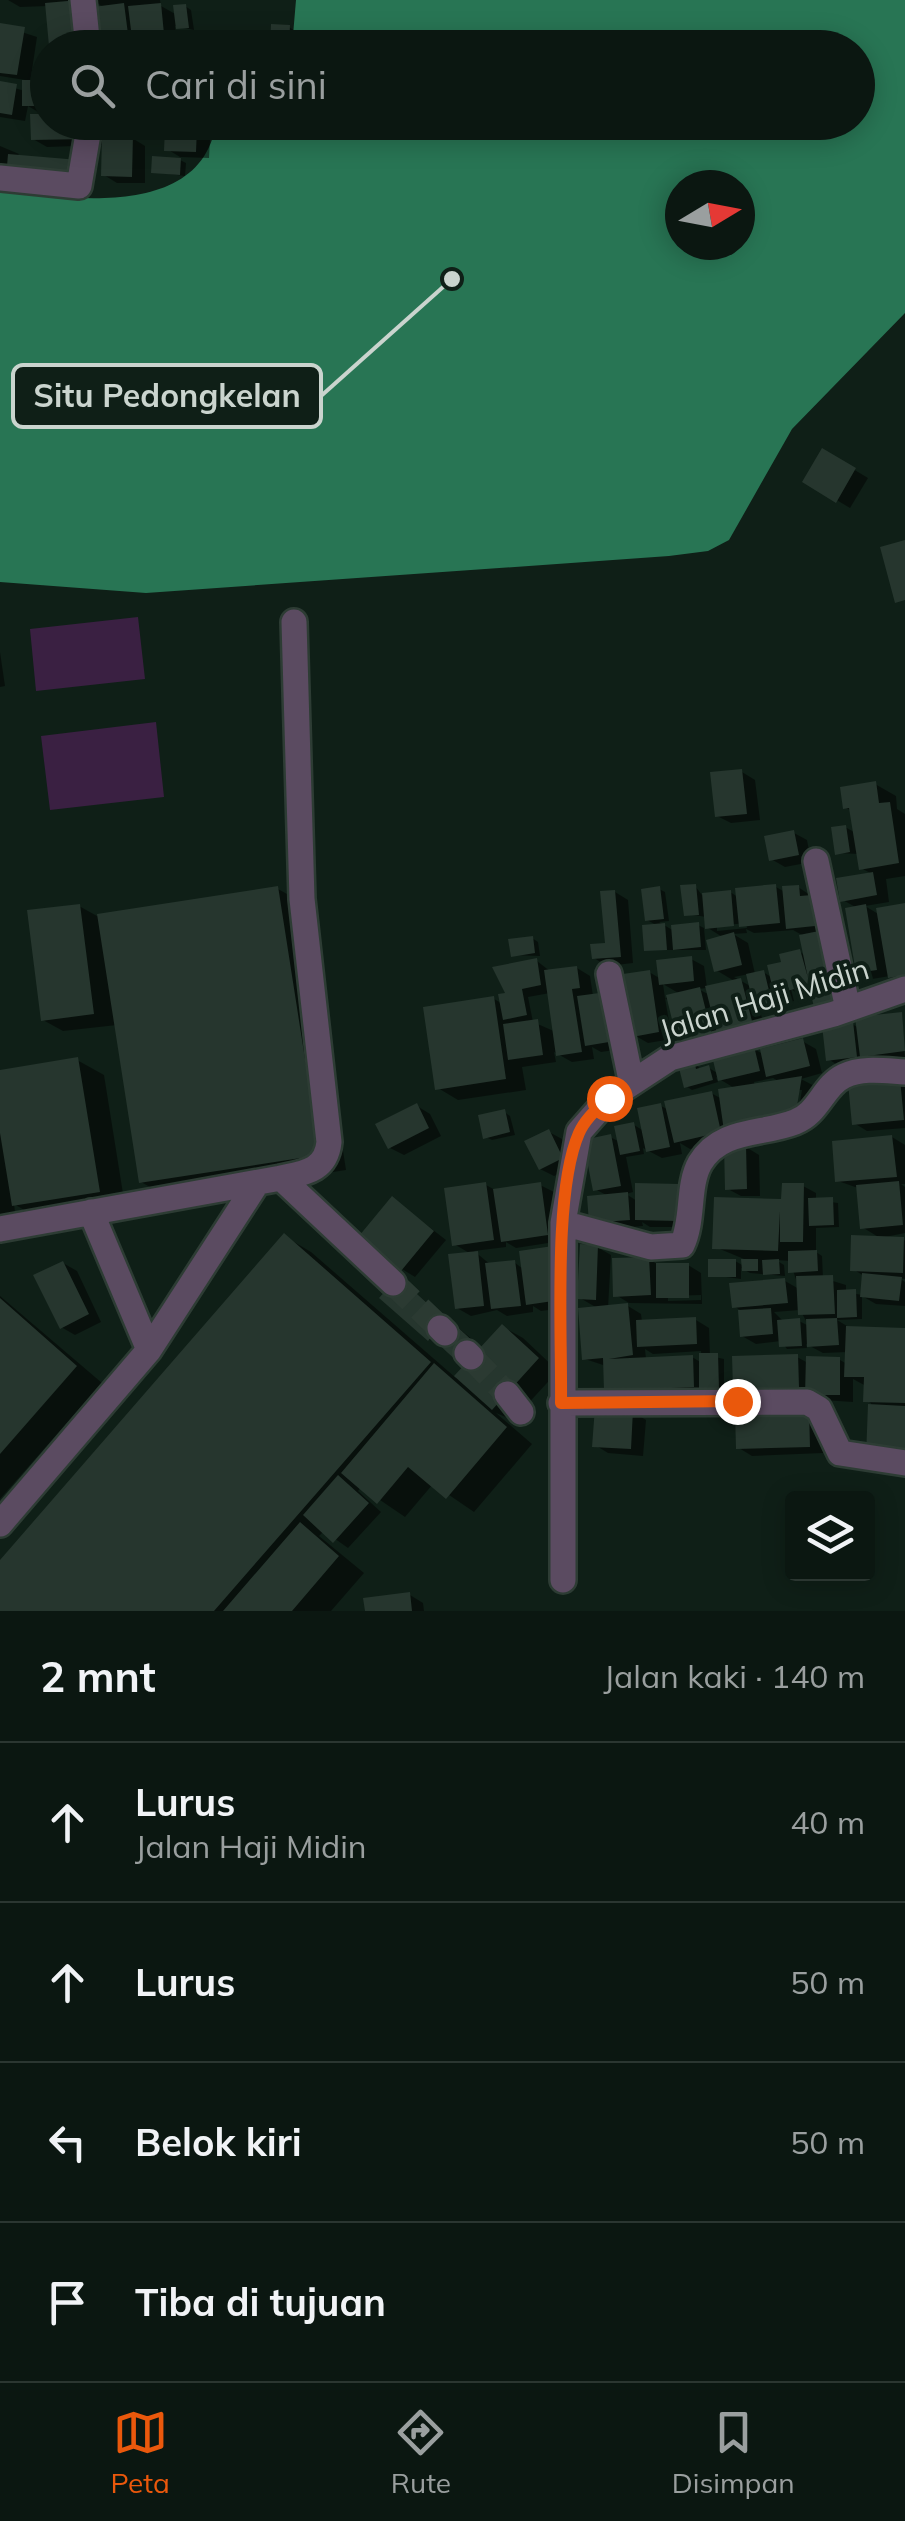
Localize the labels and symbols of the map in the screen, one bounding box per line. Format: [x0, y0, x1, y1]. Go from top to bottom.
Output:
north arrow [665, 170, 755, 260]
callout: Situ Pedongkelan [13, 365, 321, 427]
text: Situ Pedongkelan [33, 375, 301, 415]
street label: Jalan Haji Midin [655, 949, 873, 1049]
route start [587, 1076, 633, 1122]
route end [715, 1379, 761, 1425]

